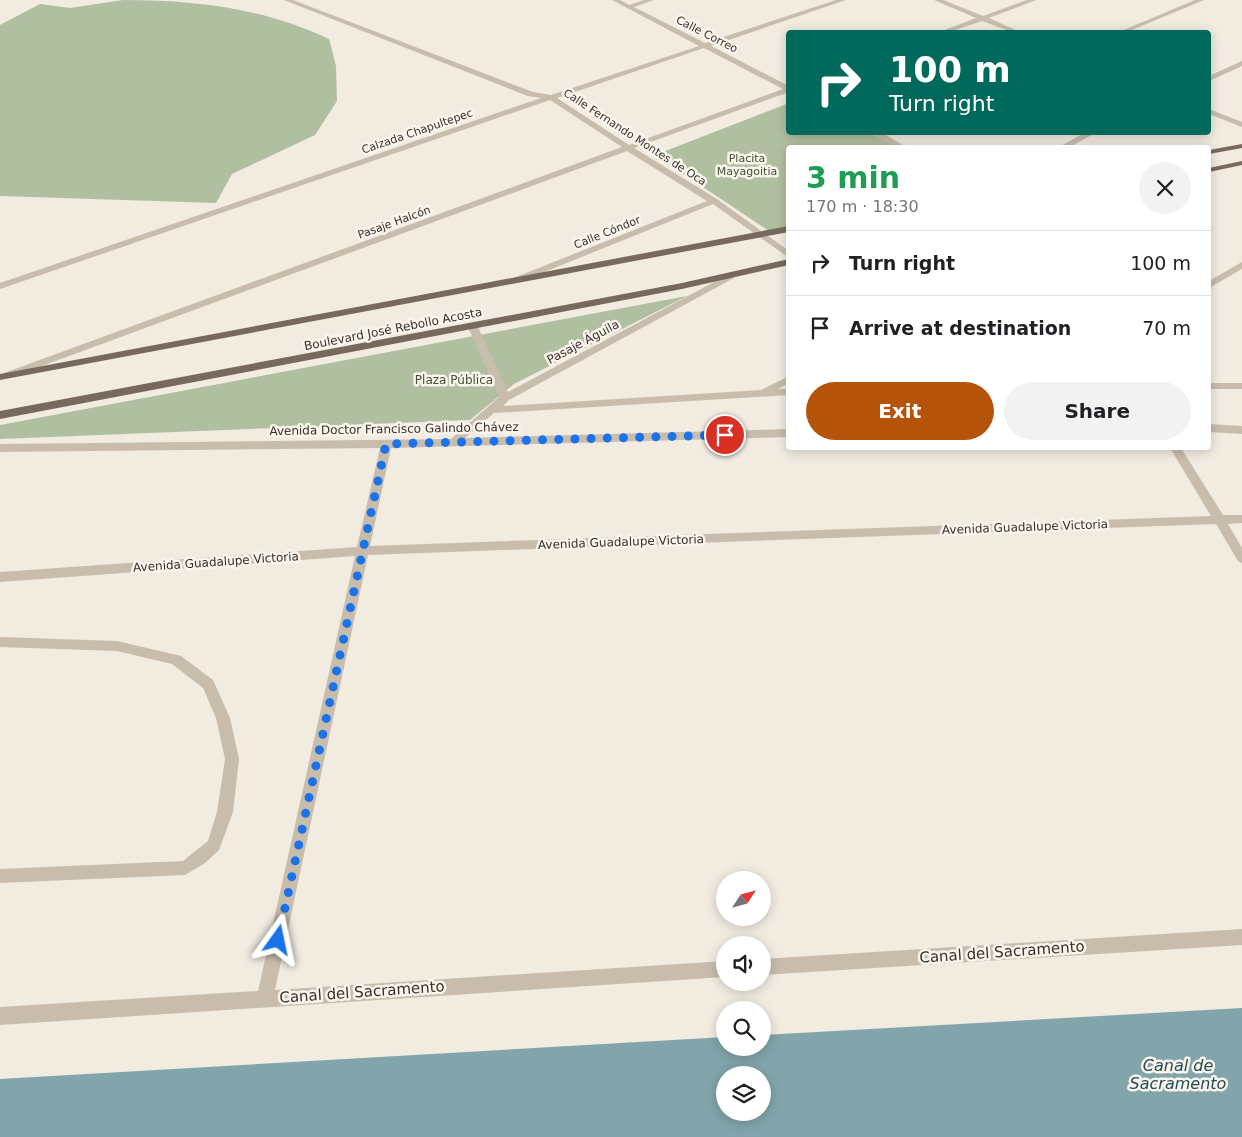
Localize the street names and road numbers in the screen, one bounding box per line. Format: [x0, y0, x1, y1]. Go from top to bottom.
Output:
street label: Calle Correo [674, 13, 740, 56]
street label: Calle Fernando Montes de Oca [561, 86, 709, 189]
street label: Calzada Chapultepec [360, 106, 474, 157]
street label: Pasaje Halcón [356, 203, 432, 242]
street label: Calle Cóndor [572, 213, 643, 252]
street label: Boulevard José Rebollo Acosta [303, 305, 483, 353]
street label: Pasaje Águila [544, 316, 621, 367]
street label: Avenida Doctor Francisco Galindo Chávez [269, 420, 519, 438]
street label: Avenida Guadalupe Victoria [942, 517, 1108, 537]
street label: Avenida Guadalupe Victoria [538, 532, 704, 552]
street label: Avenida Guadalupe Victoria [133, 549, 299, 575]
street label: Canal del Sacramento [919, 937, 1085, 967]
street label: Canal del Sacramento [279, 977, 445, 1007]

